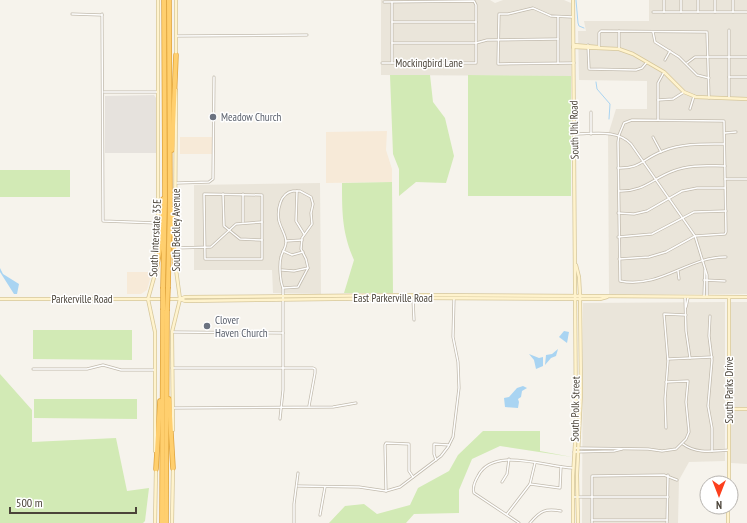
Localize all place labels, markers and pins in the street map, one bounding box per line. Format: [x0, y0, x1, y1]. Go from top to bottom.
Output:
place label: Meadow Church [221, 110, 282, 124]
marker: Meadow Church [208, 112, 218, 122]
place label: Clover Haven Church [215, 313, 268, 340]
marker: Clover Haven Church [202, 321, 212, 331]

